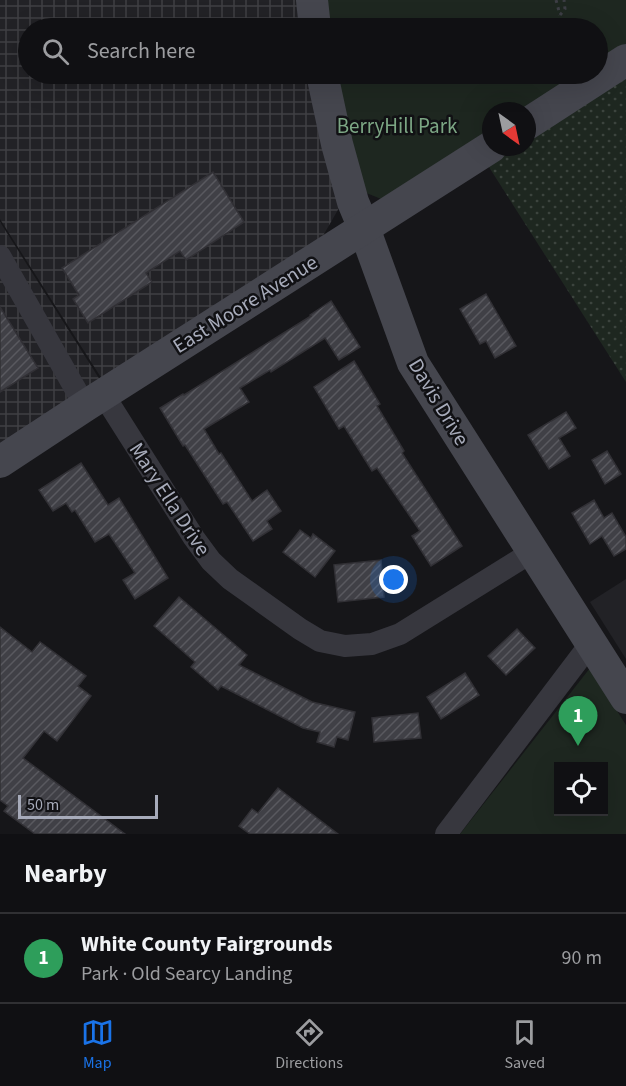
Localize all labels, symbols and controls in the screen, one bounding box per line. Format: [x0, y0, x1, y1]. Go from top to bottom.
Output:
search box [18, 18, 608, 84]
icon: search [39, 35, 72, 68]
text: Search here [87, 35, 195, 67]
north arrow [482, 102, 536, 156]
park label: BerryHill Park [337, 111, 458, 141]
street label: East Moore Avenue [167, 247, 323, 361]
street label: Davis Drive [401, 353, 477, 451]
street label: Mary Ella Drive [122, 436, 218, 562]
your location [379, 565, 408, 594]
pin: 1 [558, 696, 598, 746]
map controls [554, 762, 608, 816]
button: locate [554, 762, 608, 816]
scale bar [18, 792, 158, 820]
text: 50 m [27, 794, 59, 816]
text: Nearby [24, 855, 107, 892]
text: White County Fairgrounds [81, 928, 333, 960]
text: 1 [38, 944, 49, 972]
text: 90 m [562, 944, 602, 972]
text: Park · Old Searcy Landing [81, 960, 292, 988]
tab: Map [81, 1016, 114, 1074]
tab: Directions [275, 1016, 343, 1074]
tab: Saved [504, 1016, 545, 1074]

